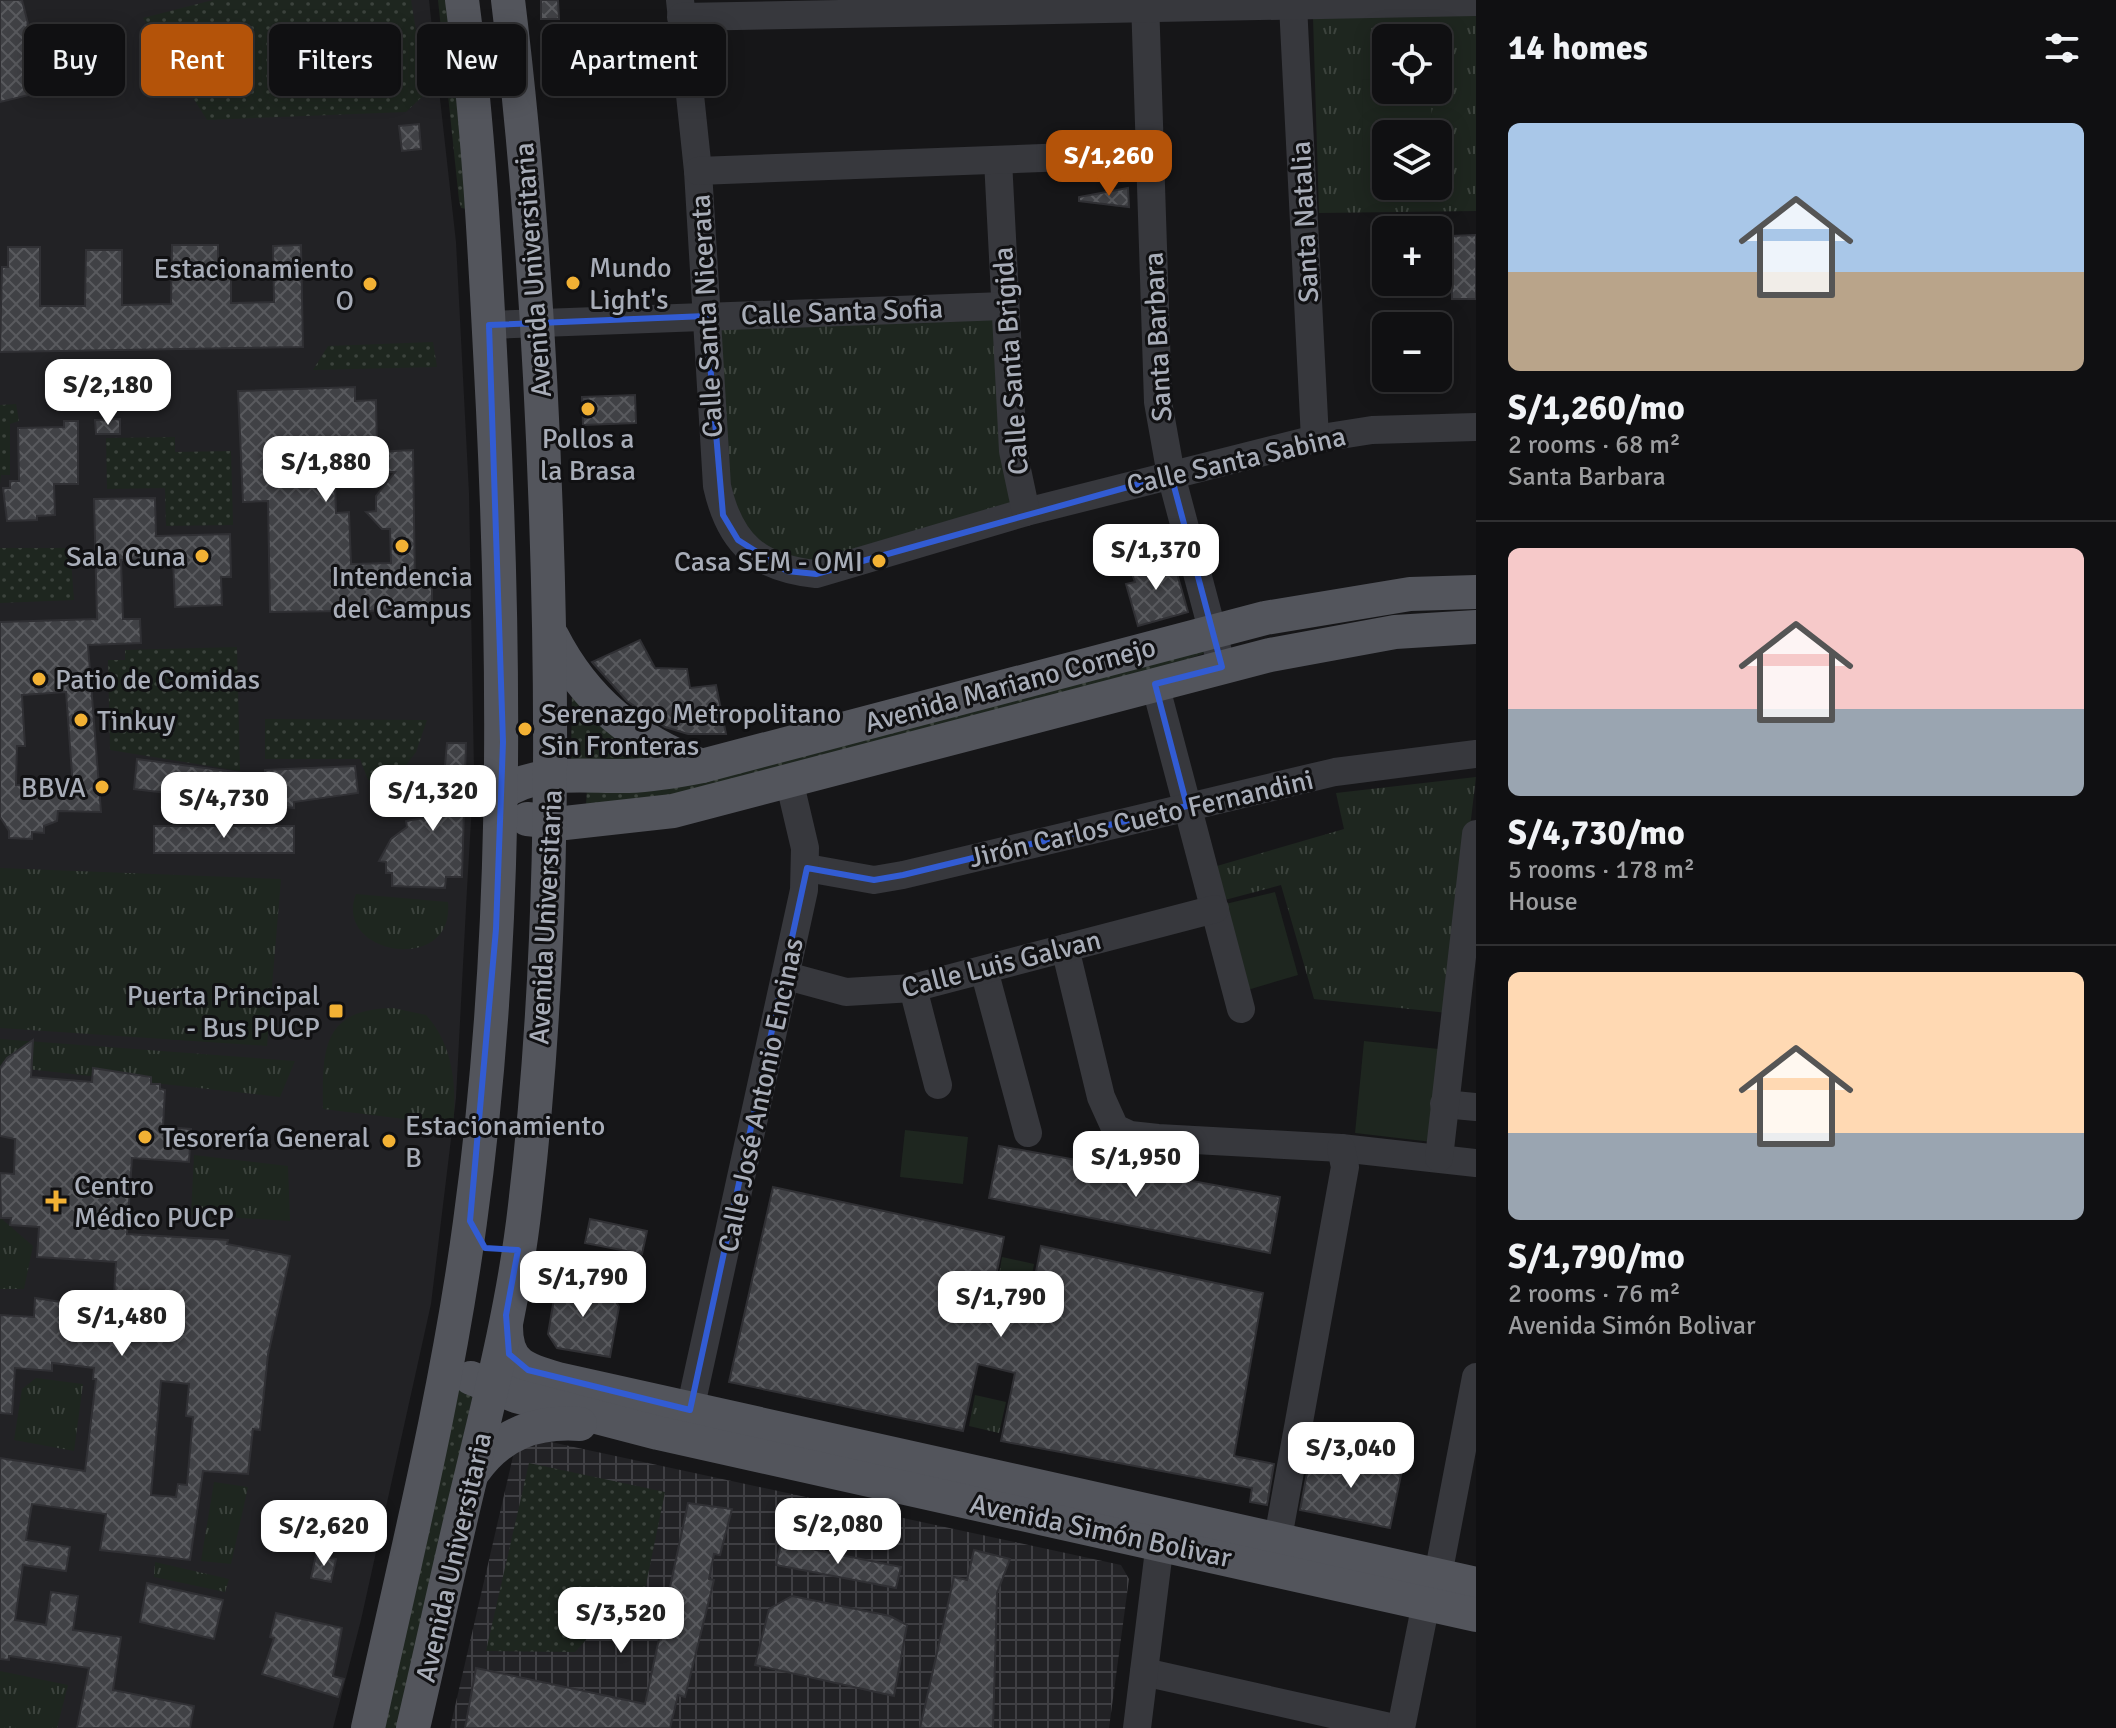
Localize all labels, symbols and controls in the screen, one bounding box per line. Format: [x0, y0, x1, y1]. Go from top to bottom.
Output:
chip: Buy [24, 24, 125, 96]
chip: Rent [141, 24, 253, 96]
chip: Filters [269, 24, 401, 96]
chip: New [417, 24, 526, 96]
chip: Apartment [542, 24, 726, 96]
map controls [1372, 24, 1452, 392]
button: locate [1372, 24, 1452, 104]
icon: filters [2040, 26, 2084, 70]
text: 14 homes [1508, 27, 1648, 69]
button: layers [1372, 120, 1452, 200]
pin: S/1,260 [1035, 130, 1183, 198]
text: S/1,260 [1064, 140, 1154, 172]
street label: Santa Natalia [1284, 140, 1326, 304]
street label: Avenida Universitaria [507, 141, 559, 399]
icon: home [1724, 175, 1868, 319]
street label: Calle Santa Nicerata [684, 193, 730, 439]
button: + [1372, 216, 1452, 296]
street label: Calle Santa Brigida [986, 246, 1036, 476]
place label: Mundo Light's [589, 251, 672, 317]
street label: Santa Barbara [1137, 251, 1179, 423]
place label: Estacionamiento O [154, 252, 354, 318]
marker: Mundo Light's [564, 274, 582, 292]
marker: Estacionamiento O [361, 275, 379, 293]
street label: Calle Santa Sofia [740, 291, 944, 333]
button: − [1372, 312, 1452, 392]
pin: S/2,180 [34, 359, 182, 427]
text: S/2,180 [63, 369, 153, 401]
text: S/1,260/mo [1508, 387, 1685, 429]
marker: Pollos a la Brasa [579, 400, 597, 418]
street label: Calle Santa Sabina [1123, 419, 1349, 503]
place label: Pollos a la Brasa [540, 422, 636, 488]
text: 2 rooms · 68 m² [1508, 429, 1681, 461]
pin: S/1,880 [252, 436, 400, 504]
text: S/1,880 [281, 446, 371, 478]
text: Santa Barbara [1508, 461, 1666, 493]
pin: S/1,370 [1082, 524, 1230, 592]
text: S/1,370 [1111, 534, 1201, 566]
marker: Intendencia del Campus [393, 537, 411, 555]
place label: Sala Cuna [66, 540, 186, 574]
place label: Casa SEM - OMI [674, 545, 863, 579]
marker: Sala Cuna [193, 547, 211, 565]
marker: Casa SEM - OMI [870, 552, 888, 570]
place label: Intendencia del Campus [331, 560, 473, 626]
icon: home [1724, 600, 1868, 744]
street label: Avenida Mariano Cornejo [861, 630, 1159, 740]
place label: Patio de Comidas [55, 663, 260, 697]
marker: Patio de Comidas [30, 670, 48, 688]
place label: Serenazgo Metropolitano Sin Fronteras [541, 697, 841, 763]
place label: Tinkuy [97, 704, 176, 738]
marker: Tinkuy [72, 711, 90, 729]
marker: Serenazgo Metropolitano Sin Fronteras [516, 720, 534, 738]
street label: Jirón Carlos Cueto Fernandini [966, 763, 1317, 875]
pin: S/1,320 [359, 765, 507, 833]
place label: BBVA [21, 771, 86, 805]
pin: S/4,730 [150, 772, 298, 840]
text: S/1,320 [388, 775, 478, 807]
marker: BBVA [93, 778, 111, 796]
text: S/4,730 [179, 782, 269, 814]
street label: Avenida Universitaria [522, 789, 570, 1045]
text: S/4,730/mo [1508, 812, 1685, 854]
text: 5 rooms · 178 m² [1508, 854, 1695, 886]
text: House [1508, 886, 1578, 918]
street label: Calle Luis Galvan [898, 923, 1105, 1005]
street label: Calle José Antonio Encinas [711, 935, 811, 1255]
place label: Puerta Principal - Bus PUCP [127, 979, 320, 1045]
marker: Puerta Principal - Bus PUCP [327, 1002, 345, 1020]
icon: home [1724, 1024, 1868, 1168]
place label: Estacionamiento B [405, 1109, 605, 1175]
place label: Tesorería General [161, 1121, 370, 1155]
marker: Tesorería General [136, 1128, 154, 1146]
pin: S/1,950 [1062, 1131, 1210, 1199]
marker: Estacionamiento B [380, 1132, 398, 1150]
text: S/1,950 [1091, 1141, 1181, 1173]
place label: Centro Médico PUCP [74, 1169, 234, 1235]
marker: Centro Médico PUCP [45, 1190, 67, 1212]
text: S/1,790/mo [1508, 1236, 1685, 1278]
pin: S/1,790 [509, 1251, 657, 1319]
text: S/1,790 [538, 1261, 628, 1293]
pin: S/1,790 [927, 1271, 1075, 1339]
text: 2 rooms · 76 m² [1508, 1278, 1681, 1310]
text: S/1,790 [956, 1281, 1046, 1313]
pin: S/1,480 [48, 1290, 196, 1358]
text: S/1,480 [77, 1300, 167, 1332]
text: Avenida Simón Bolivar [1508, 1310, 1756, 1342]
pin: S/3,040 [1277, 1422, 1425, 1490]
street label: Avenida Universitaria [409, 1429, 499, 1685]
text: S/3,040 [1306, 1432, 1396, 1464]
street label: Avenida Simón Bolivar [967, 1487, 1235, 1575]
pin: S/2,080 [764, 1498, 912, 1566]
pin: S/2,620 [250, 1500, 398, 1568]
text: S/2,080 [793, 1508, 883, 1540]
text: S/2,620 [279, 1510, 369, 1542]
pin: S/3,520 [547, 1587, 695, 1655]
text: S/3,520 [576, 1597, 666, 1629]

